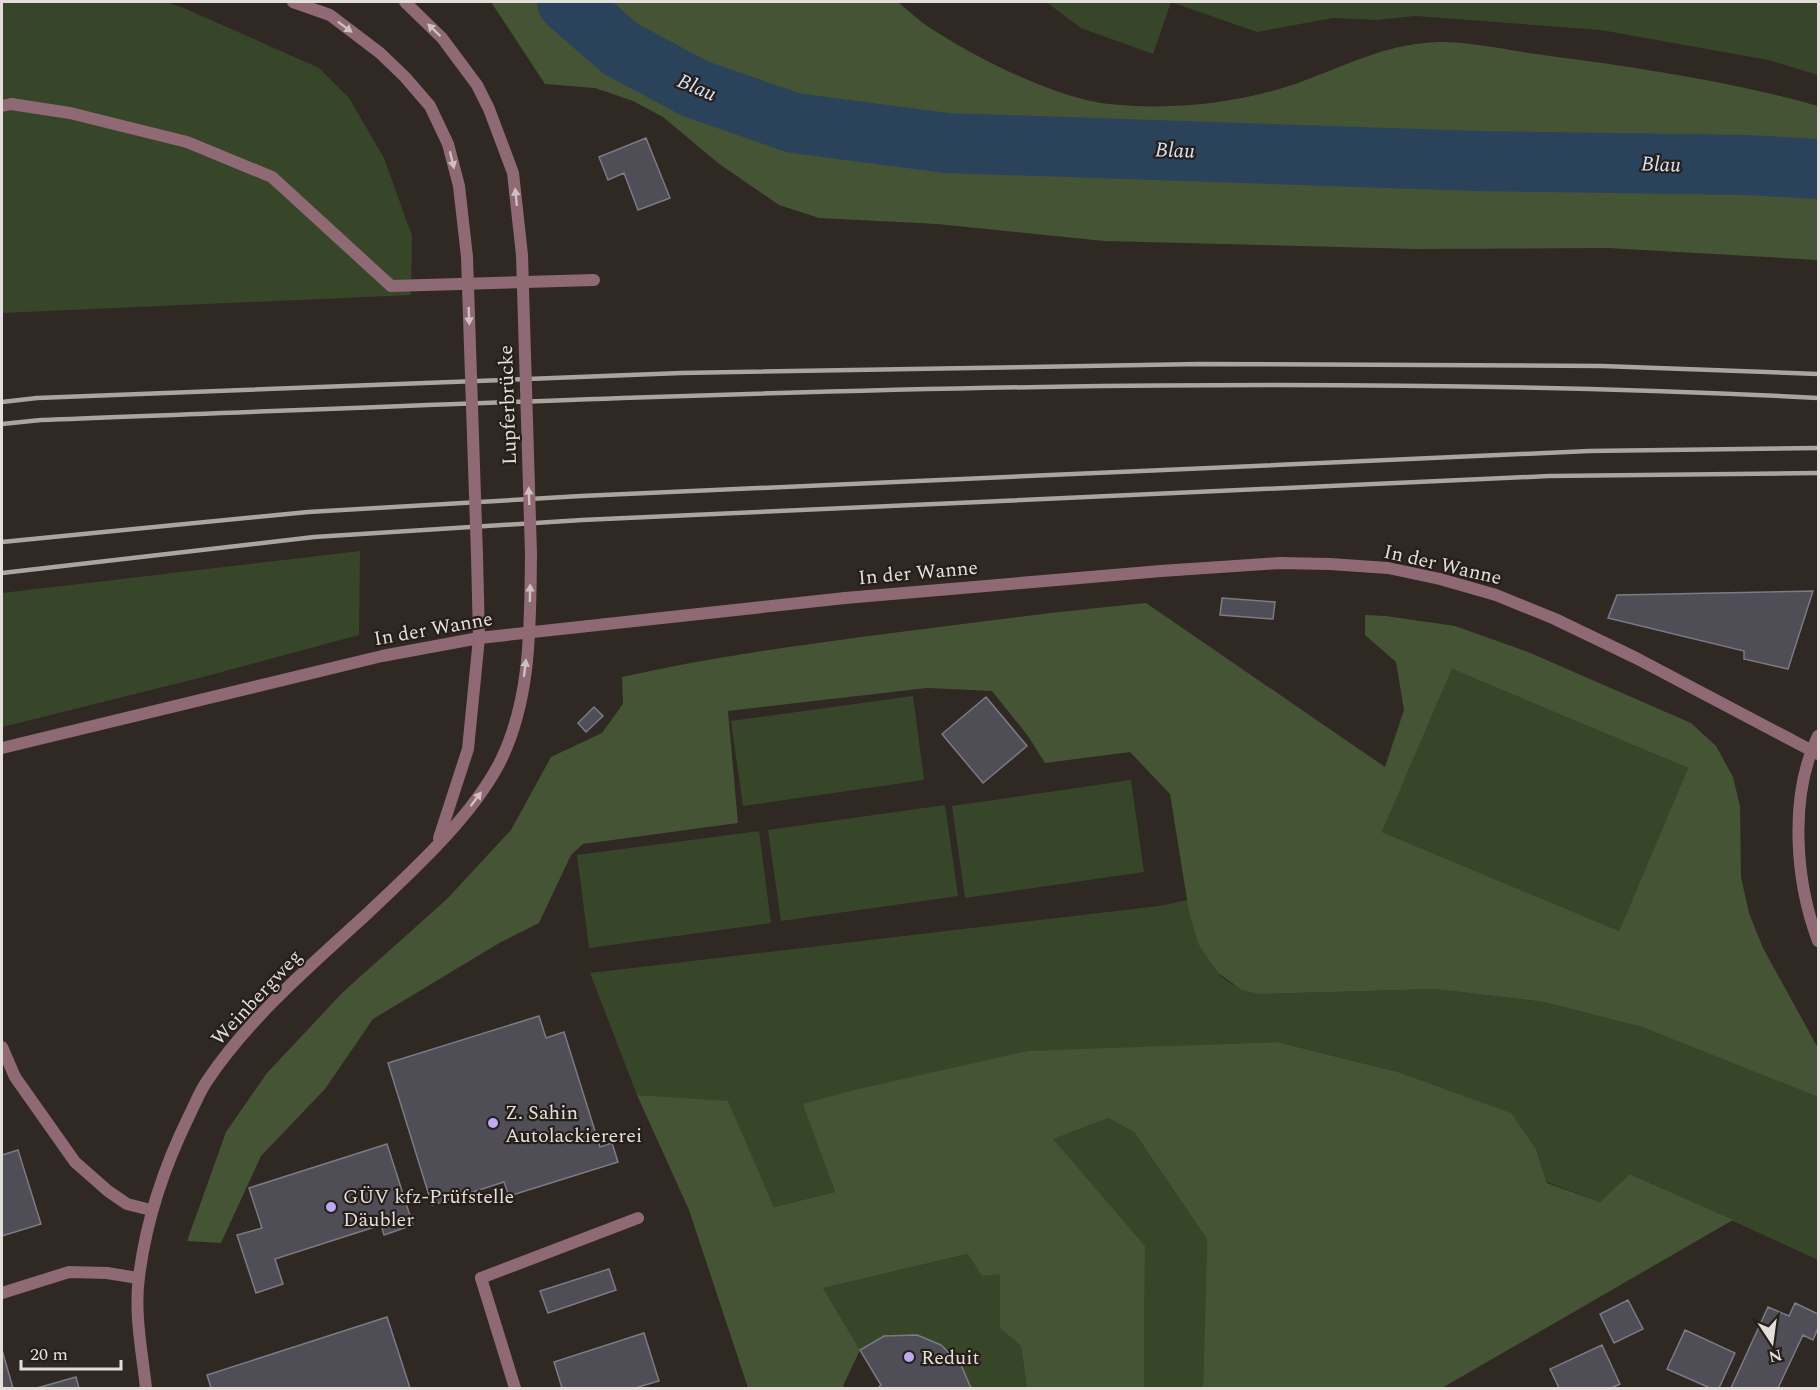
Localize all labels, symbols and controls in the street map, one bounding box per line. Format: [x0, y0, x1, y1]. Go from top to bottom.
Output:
one-way arrow [337, 21, 353, 33]
one-way arrow [426, 23, 441, 37]
water label: Blau [672, 65, 721, 110]
water label: Blau [1154, 134, 1196, 168]
water label: Blau [1640, 148, 1682, 182]
one-way arrow [448, 151, 458, 169]
one-way arrow [511, 187, 520, 206]
one-way arrow [464, 306, 474, 325]
street label: Lupferbrücke [491, 344, 525, 465]
one-way arrow [524, 486, 534, 505]
street label: In der Wanne [1381, 537, 1505, 593]
street label: In der Wanne [857, 553, 979, 593]
one-way arrow [525, 584, 535, 603]
street label: In der Wanne [371, 604, 495, 654]
one-way arrow [520, 659, 530, 678]
one-way arrow [469, 792, 481, 807]
street label: Weinbergweg [204, 943, 309, 1053]
place label: Z. Sahin Autolackiererei [505, 1098, 642, 1151]
marker: Z. Sahin Autolackiererei [486, 1116, 500, 1130]
place label: GÜV kfz-Prüfstelle Däubler [343, 1182, 514, 1235]
marker: GÜV kfz-Prüfstelle Däubler [324, 1200, 338, 1214]
north arrow [1742, 1312, 1802, 1372]
scale bar [21, 1333, 122, 1371]
text: 20 m [30, 1341, 68, 1368]
text: N [1766, 1342, 1784, 1369]
place label: Reduit [921, 1343, 980, 1373]
marker: Reduit [902, 1350, 916, 1364]

